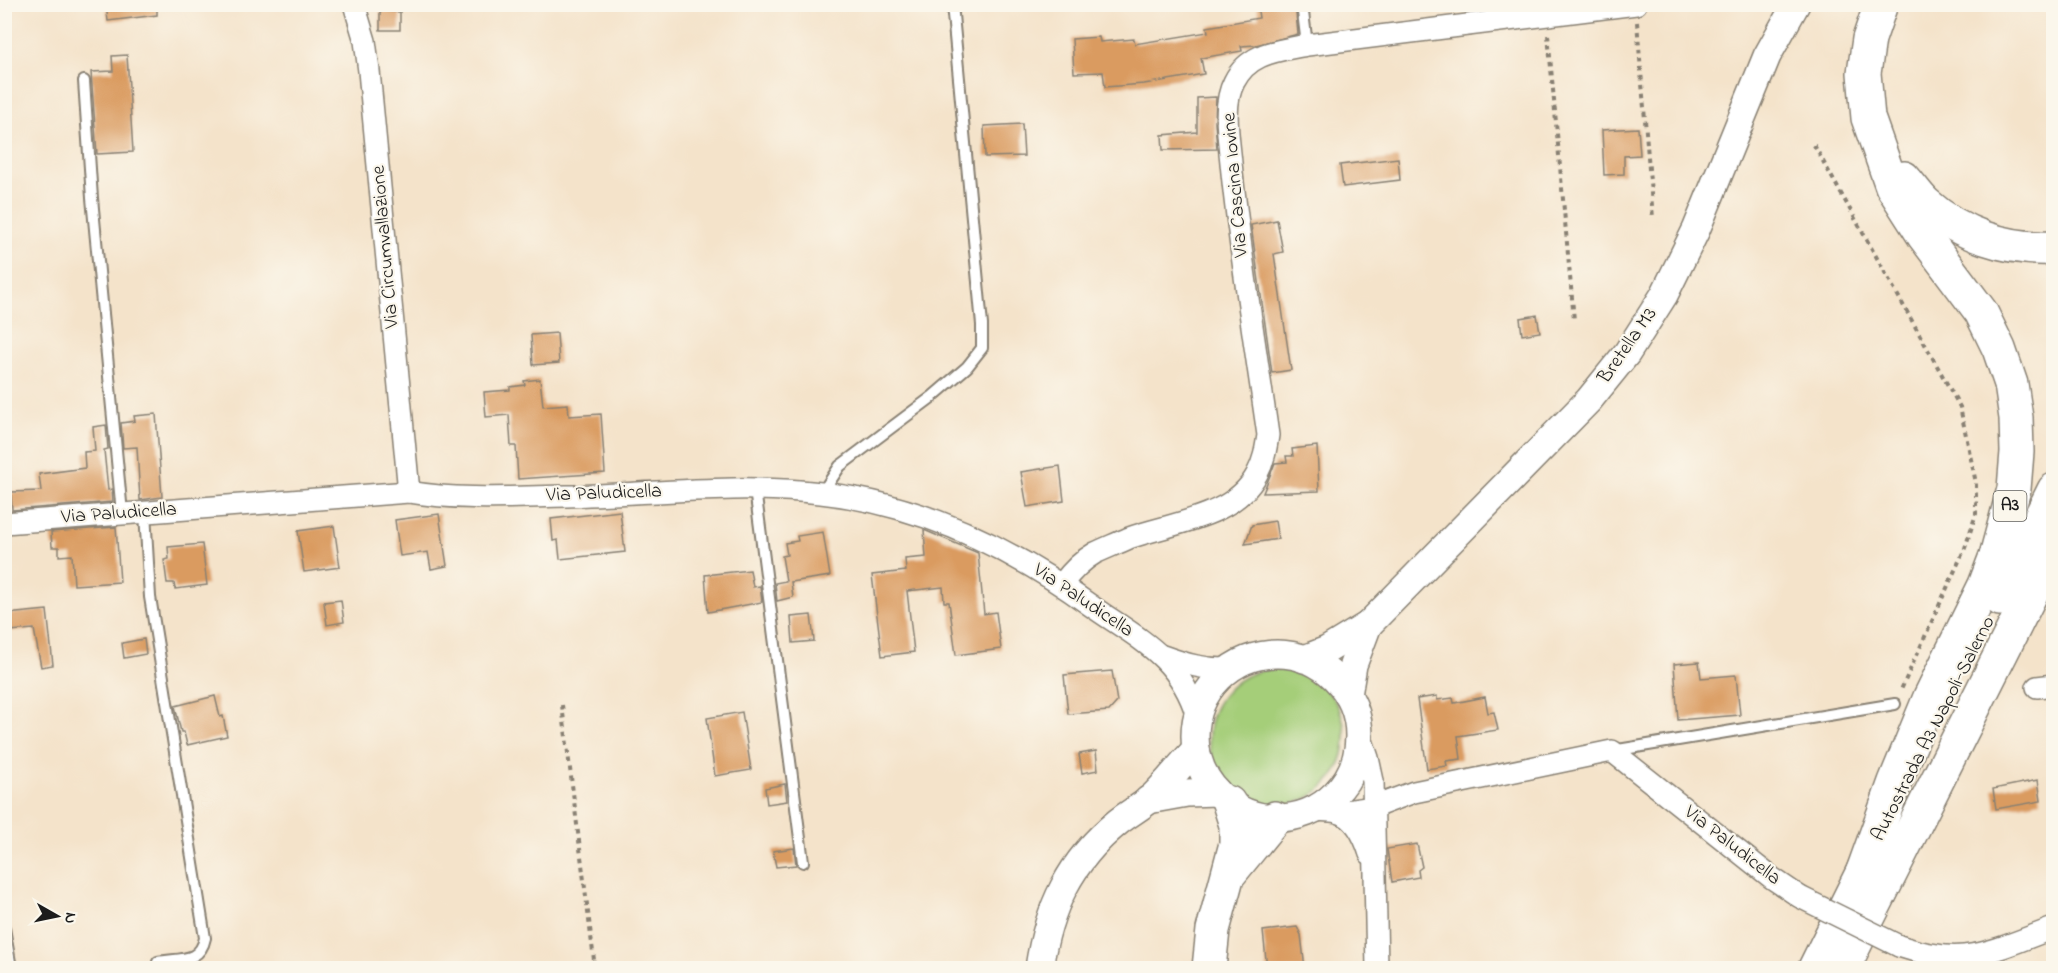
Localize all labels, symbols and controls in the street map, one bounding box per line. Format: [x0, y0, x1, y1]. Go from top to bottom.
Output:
street label: Via Cascina Iovine [1215, 111, 1257, 260]
street label: Via Circumvallazione [364, 164, 408, 331]
street label: Bretella M3 [1591, 302, 1665, 391]
street label: Via Paludicella [545, 477, 662, 511]
road number: A3 [1994, 491, 2026, 521]
street label: Via Paludicella [59, 495, 178, 533]
street label: Via Paludicella [1026, 556, 1139, 645]
street label: Autostrada A3 Napoli-Salerno [1865, 611, 2003, 847]
street label: Via Paludicella [1677, 798, 1787, 893]
north arrow [27, 886, 87, 946]
text: N [57, 911, 83, 925]

